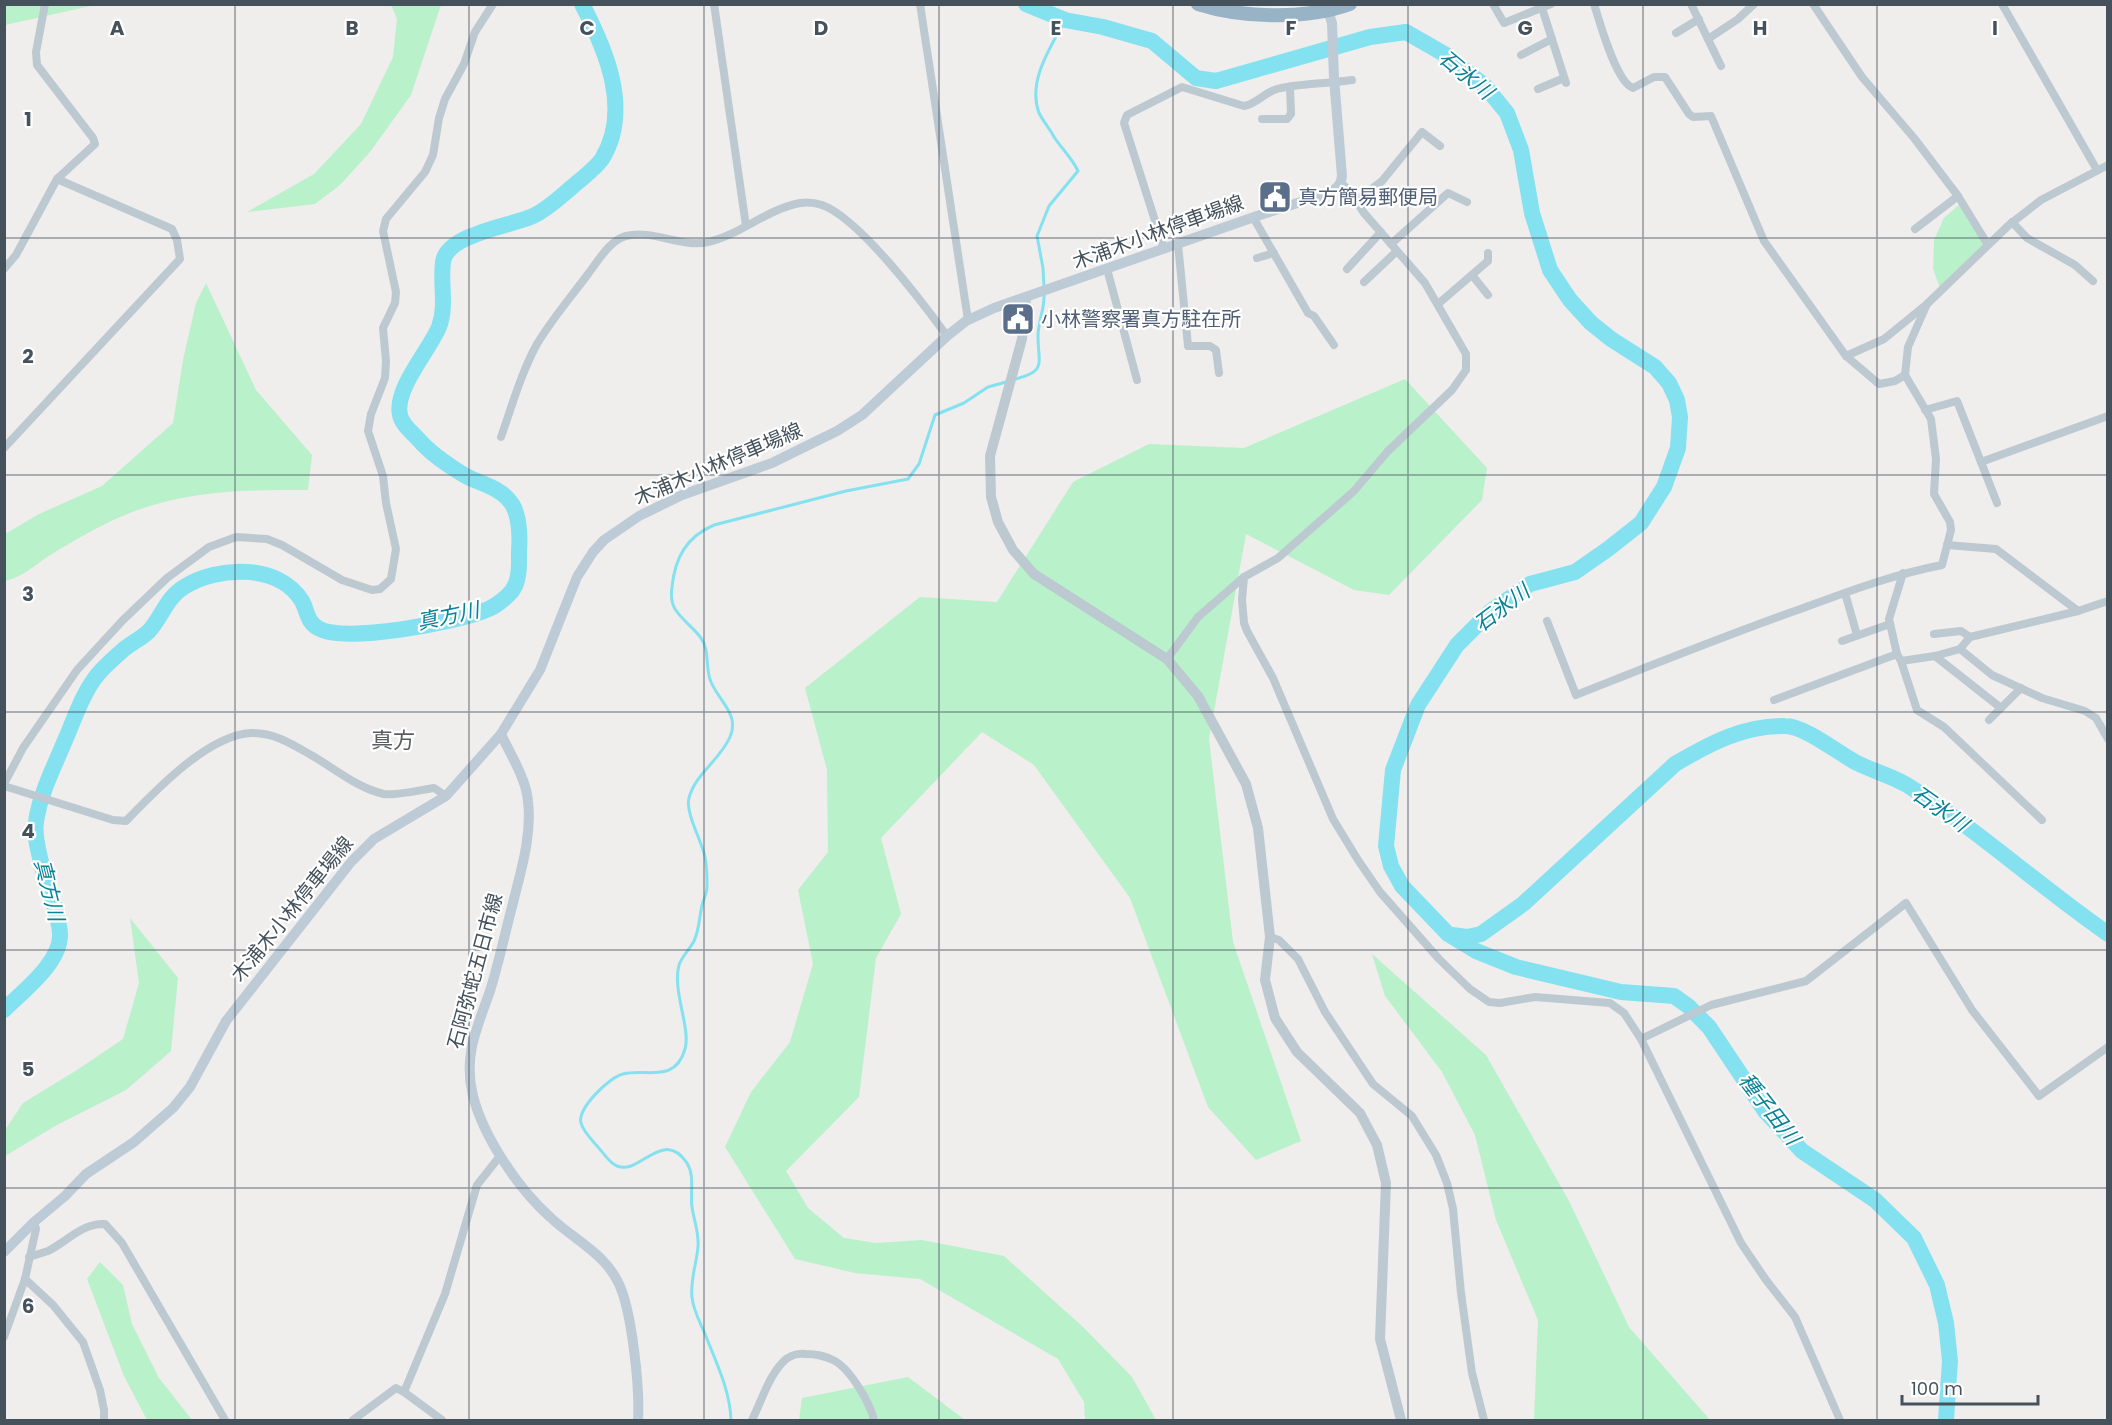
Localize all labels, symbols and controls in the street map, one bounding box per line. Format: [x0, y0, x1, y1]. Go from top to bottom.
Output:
text: A [110, 14, 125, 42]
text: B [345, 14, 359, 42]
text: C [579, 14, 595, 42]
text: D [814, 14, 828, 42]
text: E [1051, 14, 1061, 42]
text: F [1286, 14, 1297, 42]
text: G [1517, 14, 1533, 42]
text: H [1753, 14, 1767, 42]
text: I [1992, 14, 1998, 42]
water label: 石氷川 [1433, 43, 1501, 107]
text: 1 [24, 105, 32, 133]
public building icon: 真方簡易郵便局 [1257, 179, 1293, 215]
place label: 真方簡易郵便局 [1298, 183, 1438, 211]
street label: 木浦木小林停車場線 [1069, 188, 1247, 276]
public building icon: 小林警察署真方駐在所 [1000, 301, 1036, 337]
place label: 小林警察署真方駐在所 [1041, 305, 1241, 333]
text: 2 [22, 342, 34, 370]
street label: 木浦木小林停車場線 [630, 416, 806, 512]
water label: 石氷川 [1468, 576, 1537, 638]
text: 3 [22, 580, 34, 608]
water label: 真方川 [414, 594, 484, 636]
district label: 真方 [371, 725, 415, 756]
water label: 石氷川 [1906, 779, 1976, 840]
text: 4 [21, 817, 35, 845]
street label: 木浦木小林停車場線 [224, 830, 360, 988]
water label: 真方川 [28, 856, 72, 926]
street label: 石阿弥蛇五日市線 [441, 890, 509, 1052]
text: 5 [22, 1055, 35, 1083]
water label: 種子田川 [1732, 1067, 1808, 1152]
text: 6 [22, 1292, 34, 1320]
scale bar [1902, 1368, 2038, 1406]
text: 100 m [1911, 1376, 1963, 1401]

